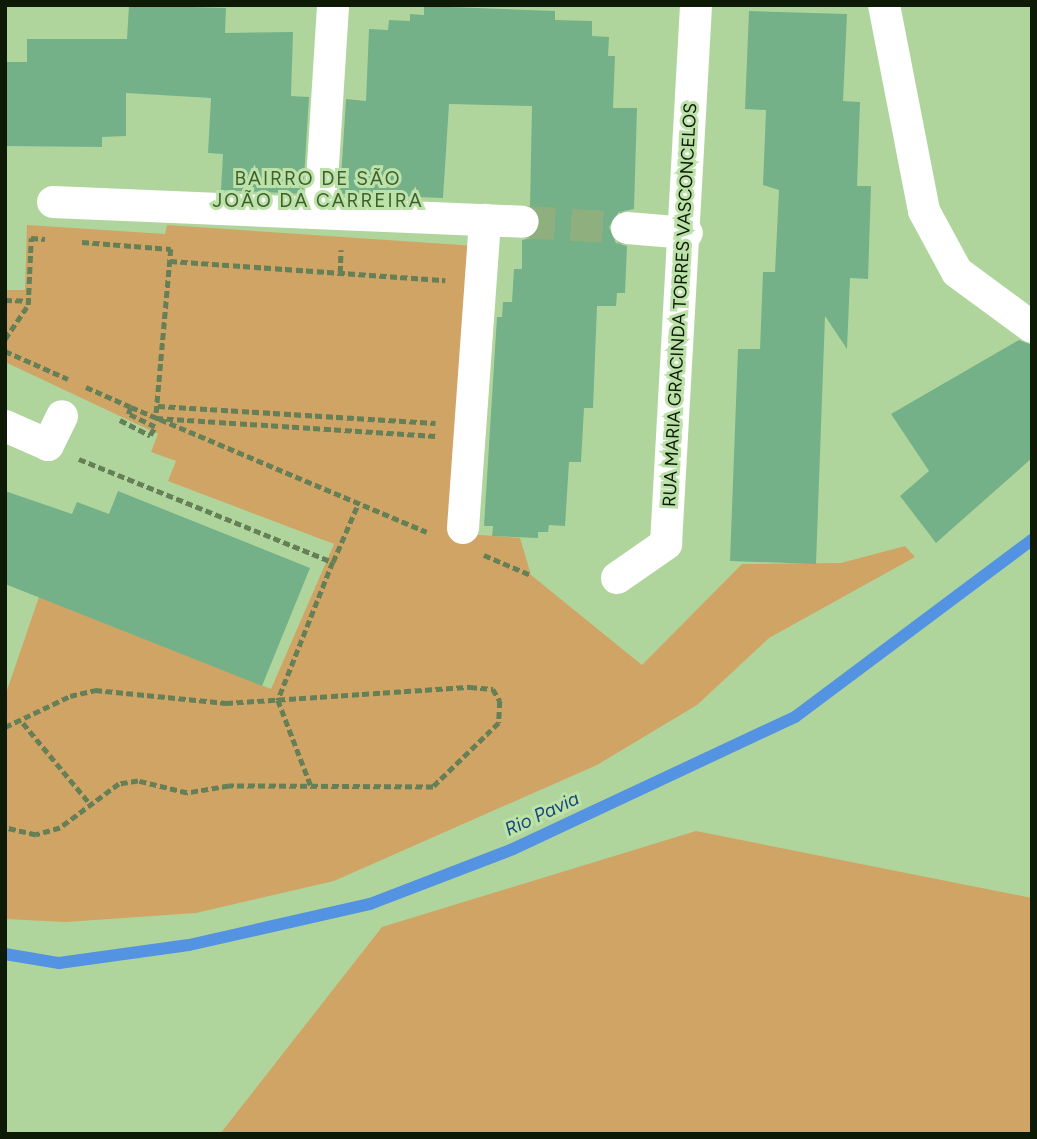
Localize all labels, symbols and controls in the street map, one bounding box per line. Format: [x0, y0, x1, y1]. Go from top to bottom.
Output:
street label: RUA MARIA GRACINDA TORRES VASCONCELOS [659, 102, 701, 508]
district label: BAIRRO DE SÃO JOÃO DA CARREIRA [215, 168, 421, 212]
water label: Rio Pavia [501, 787, 583, 841]

